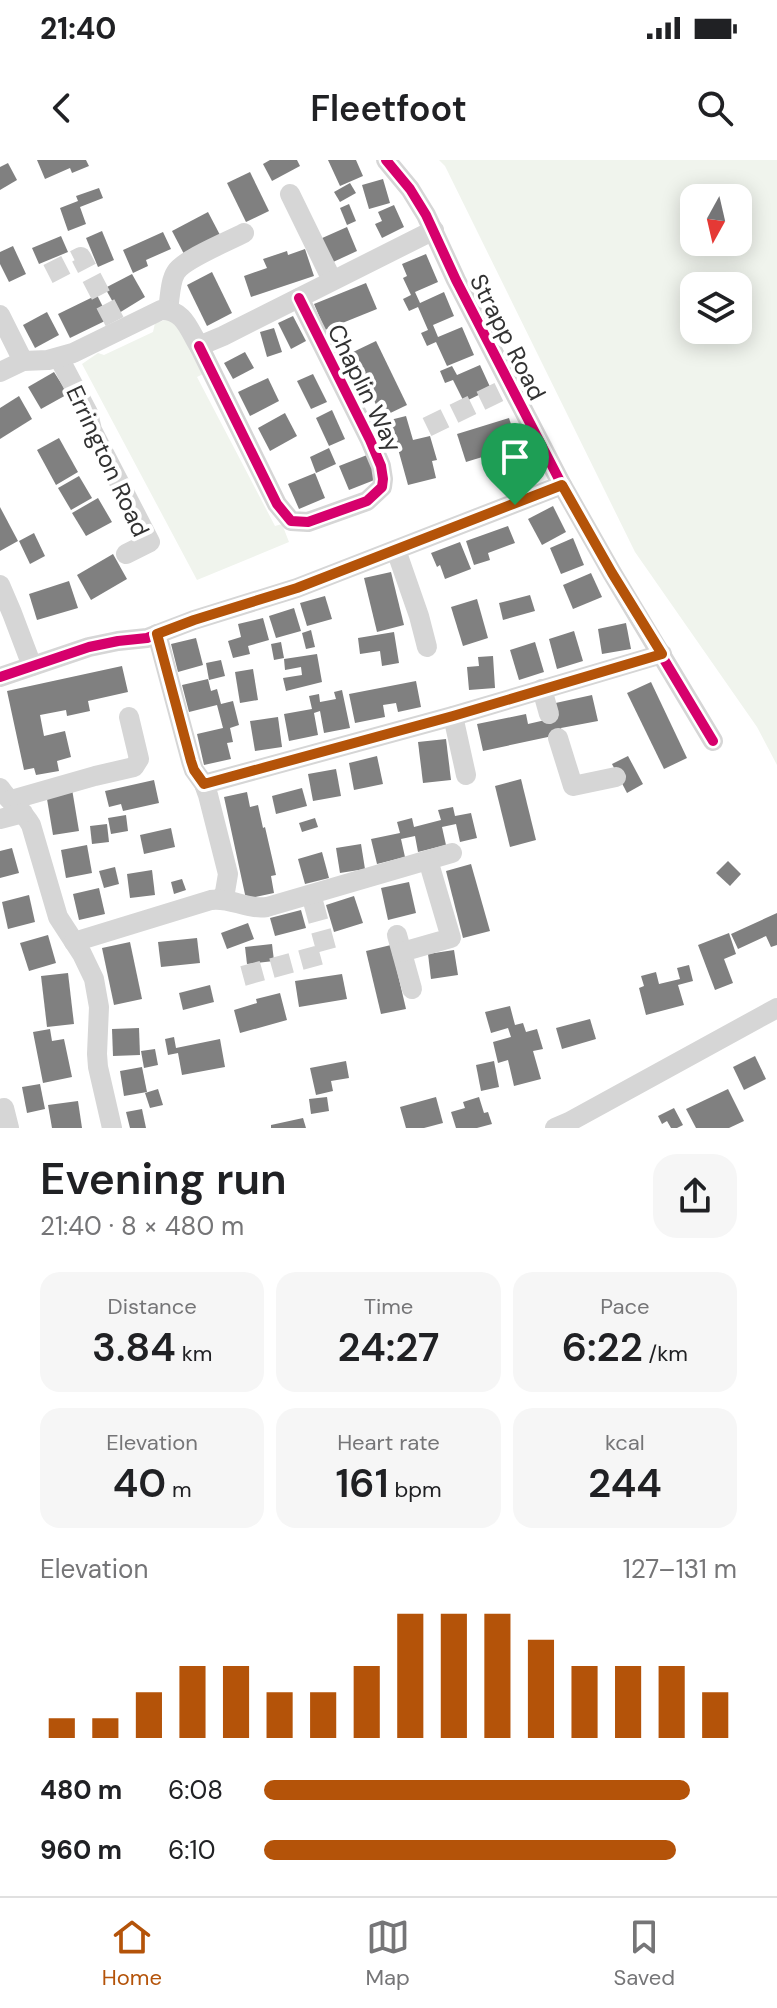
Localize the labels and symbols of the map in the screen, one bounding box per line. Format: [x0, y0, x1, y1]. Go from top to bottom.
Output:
north arrow [680, 184, 752, 256]
street label: Strapp Road [463, 269, 553, 405]
street label: Chaplin Way [321, 319, 409, 457]
street label: Errington Road [59, 380, 157, 542]
pin [481, 423, 549, 505]

